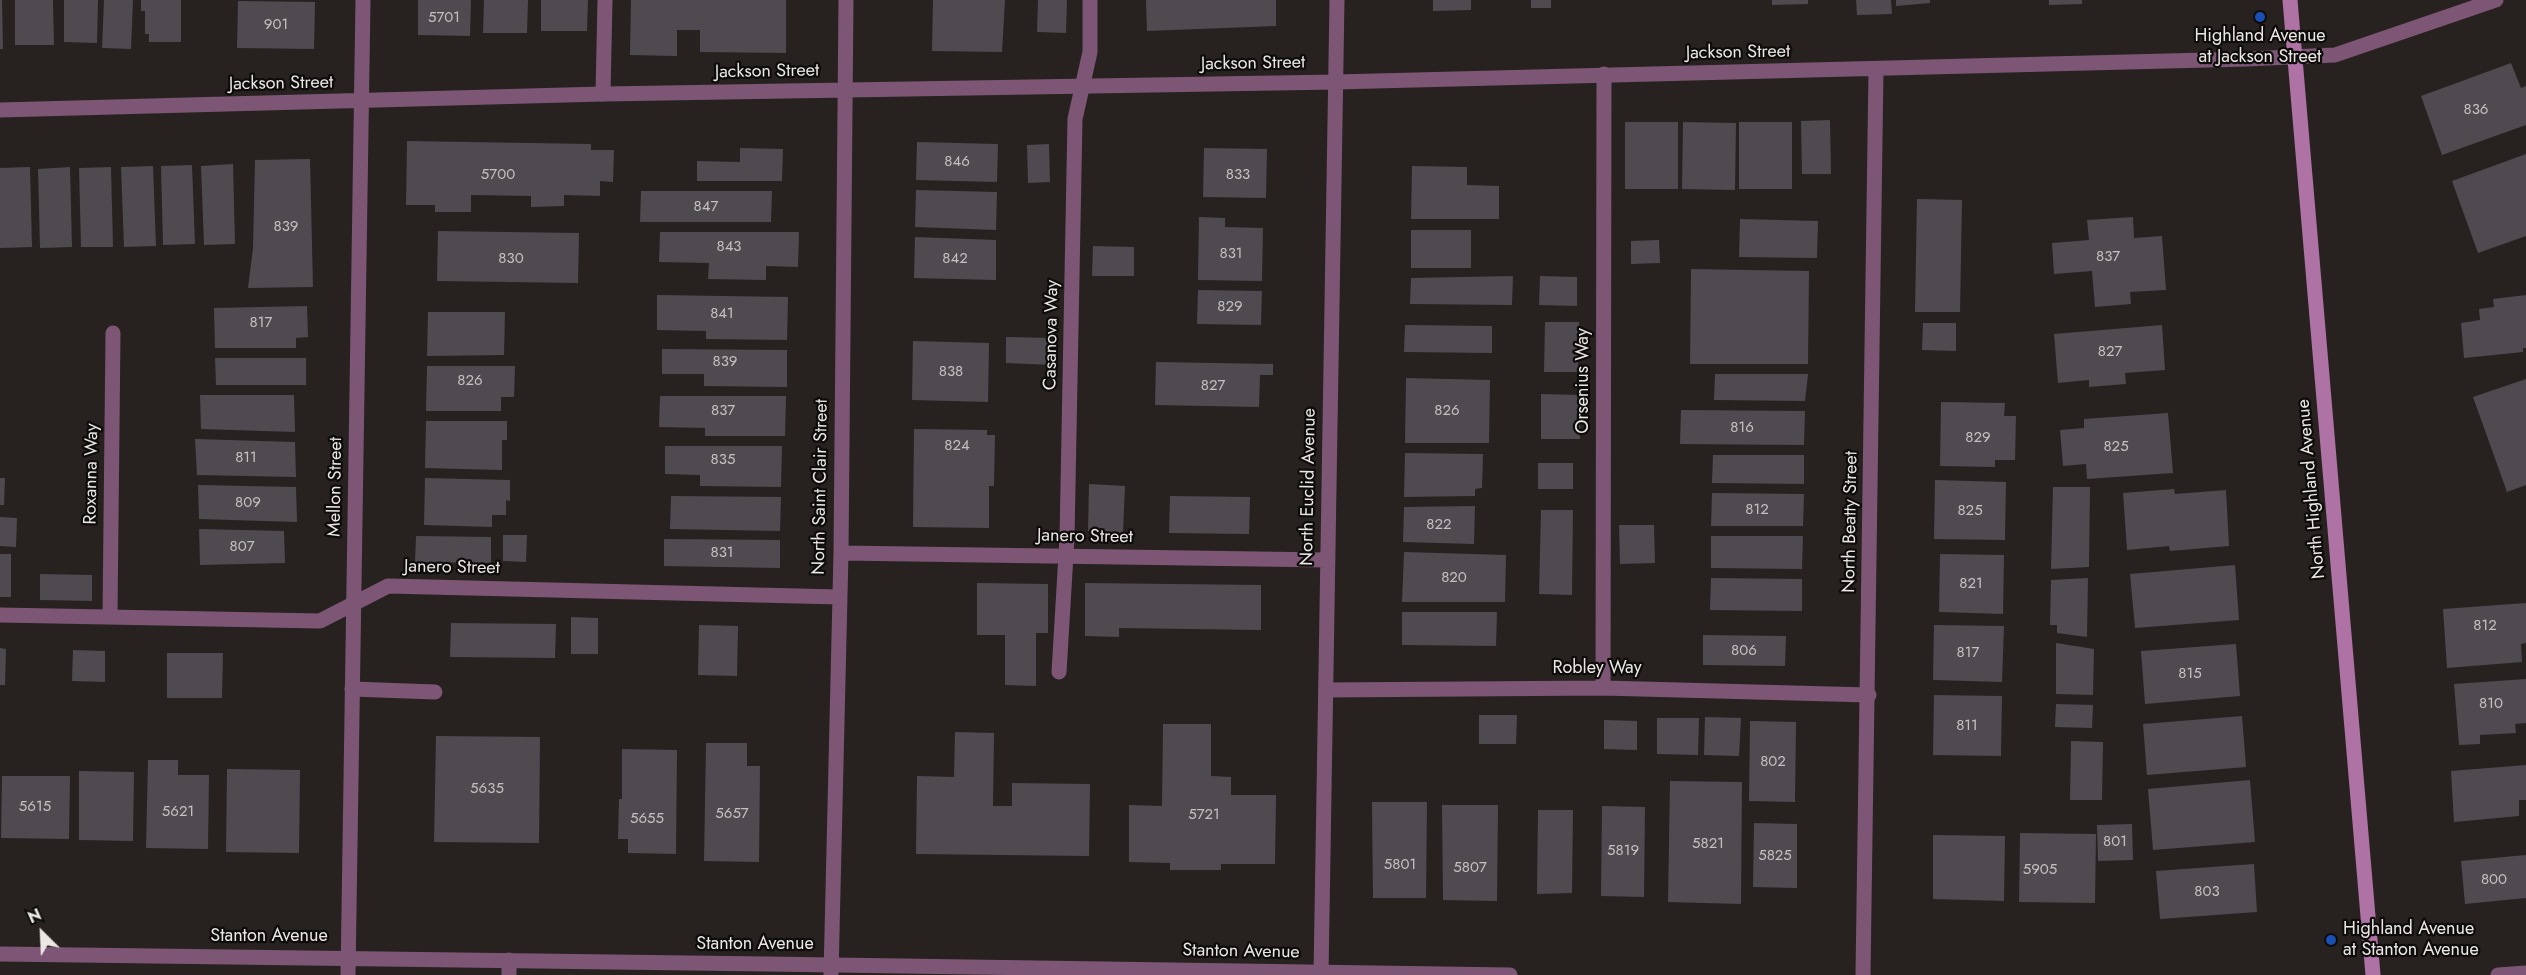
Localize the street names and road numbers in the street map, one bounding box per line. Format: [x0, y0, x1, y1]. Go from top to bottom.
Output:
street label: Jackson Street [1686, 41, 1790, 65]
street label: Jackson Street [1201, 52, 1305, 76]
street label: Jackson Street [715, 60, 819, 84]
street label: Jackson Street [229, 72, 333, 96]
street label: Casanova Way [1040, 280, 1064, 390]
street label: Orsenius Way [1573, 328, 1595, 434]
street label: North Highland Avenue [2293, 398, 2331, 580]
street label: North Saint Clair Street [809, 399, 833, 575]
street label: North Euclid Avenue [1297, 408, 1321, 566]
street label: Roxanna Way [80, 423, 104, 525]
street label: Mellon Street [324, 437, 348, 537]
street label: North Beatty Street [1839, 451, 1863, 593]
street label: Janero Street [1037, 525, 1133, 549]
street label: Janero Street [404, 556, 500, 580]
street label: Robley Way [1552, 658, 1642, 680]
street label: Stanton Avenue [210, 926, 328, 948]
street label: Stanton Avenue [696, 934, 814, 956]
street label: Stanton Avenue [1182, 940, 1300, 964]

